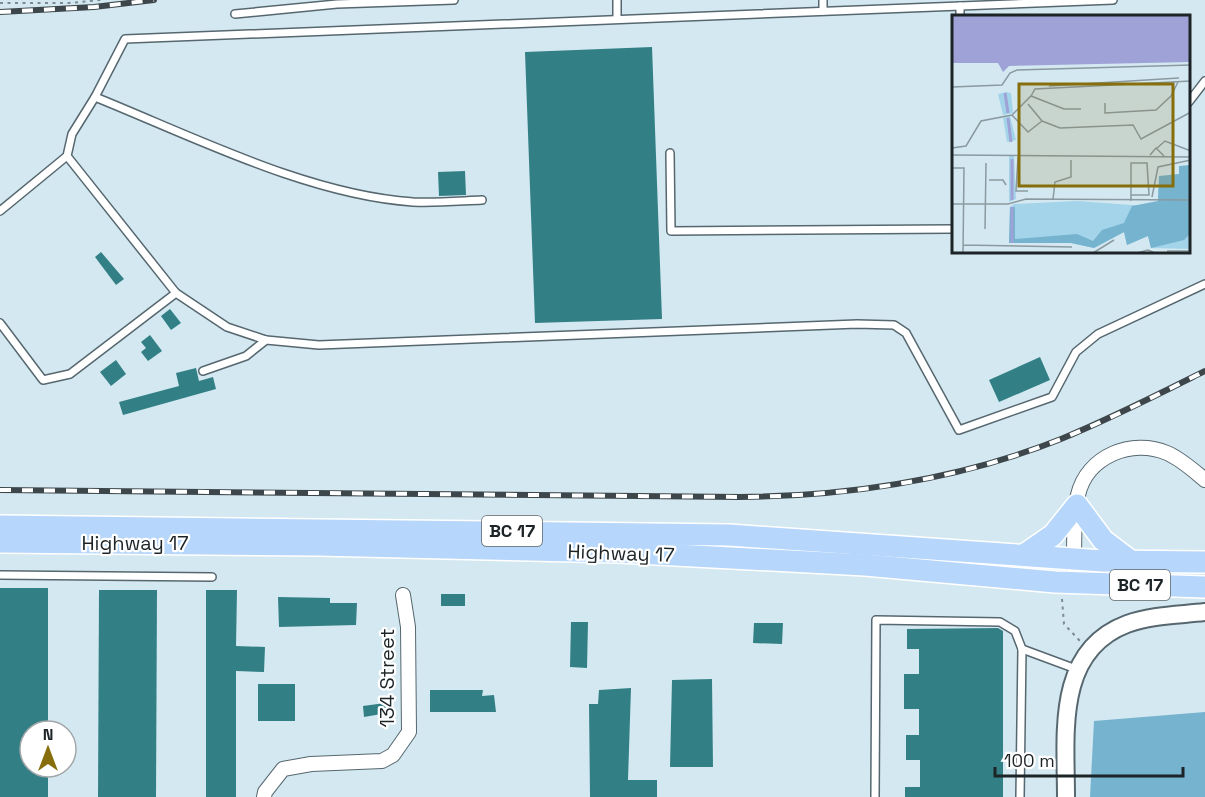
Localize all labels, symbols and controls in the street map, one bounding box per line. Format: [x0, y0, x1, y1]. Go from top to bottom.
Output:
inset map [952, 15, 1190, 254]
road number: BC 17 [482, 516, 542, 546]
street label: Highway 17 [81, 530, 189, 556]
street label: Highway 17 [567, 538, 675, 568]
road number: BC 17 [1110, 570, 1170, 600]
street label: 134 Street [374, 628, 400, 728]
north arrow [18, 719, 78, 779]
text: N [43, 724, 53, 745]
scale bar [995, 740, 1182, 778]
text: 100 m [1004, 749, 1055, 772]

